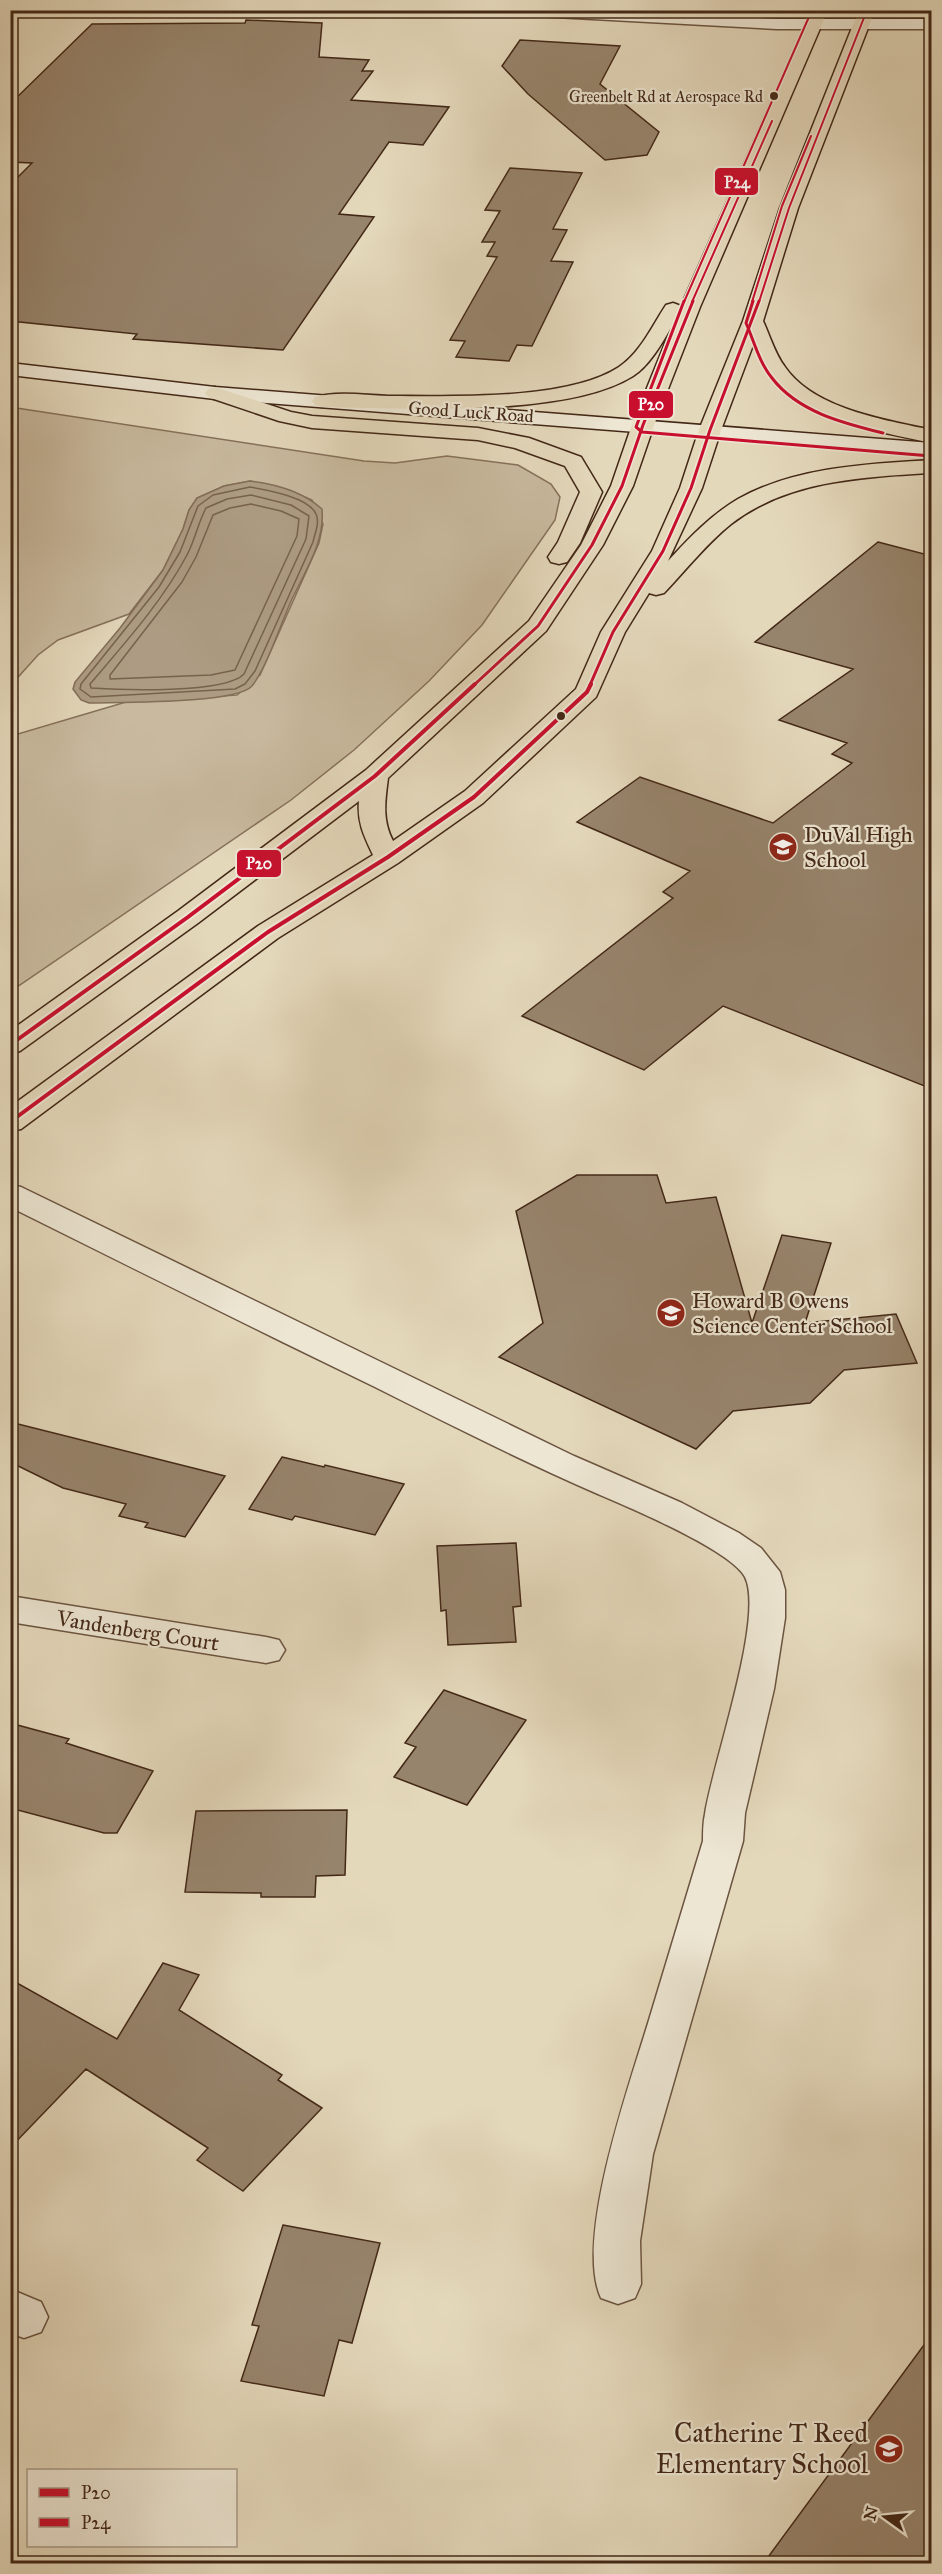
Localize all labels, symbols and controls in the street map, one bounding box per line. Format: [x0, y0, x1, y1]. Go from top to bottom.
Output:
place label: Greenbelt Rd at Aerospace Rd [569, 87, 763, 106]
marker: Greenbelt Rd at Aerospace Rd [768, 90, 780, 102]
line badge: P24 [714, 167, 759, 196]
text: P24 [724, 173, 751, 193]
line badge: P20 [628, 390, 674, 419]
text: P20 [638, 395, 664, 414]
street label: Good Luck Road [408, 397, 534, 427]
unlabelled marker [555, 710, 567, 722]
place label: DuVal High School [804, 821, 913, 873]
school or university icon: DuVal High School [767, 831, 799, 863]
line badge: P20 [236, 849, 282, 878]
text: P20 [246, 854, 272, 873]
place label: Howard B Owens Science Center School [692, 1287, 893, 1339]
school or university icon: Howard B Owens Science Center School [655, 1297, 687, 1329]
street label: Vandenberg Court [54, 1604, 221, 1657]
place label: Catherine T Reed Elementary School [656, 2416, 869, 2480]
school or university icon: Catherine T Reed Elementary School [873, 2433, 905, 2465]
legend [27, 2469, 237, 2547]
text: P20 [81, 2482, 111, 2504]
north arrow [855, 2487, 915, 2547]
text: N [860, 2504, 882, 2522]
text: P24 [81, 2512, 111, 2534]

